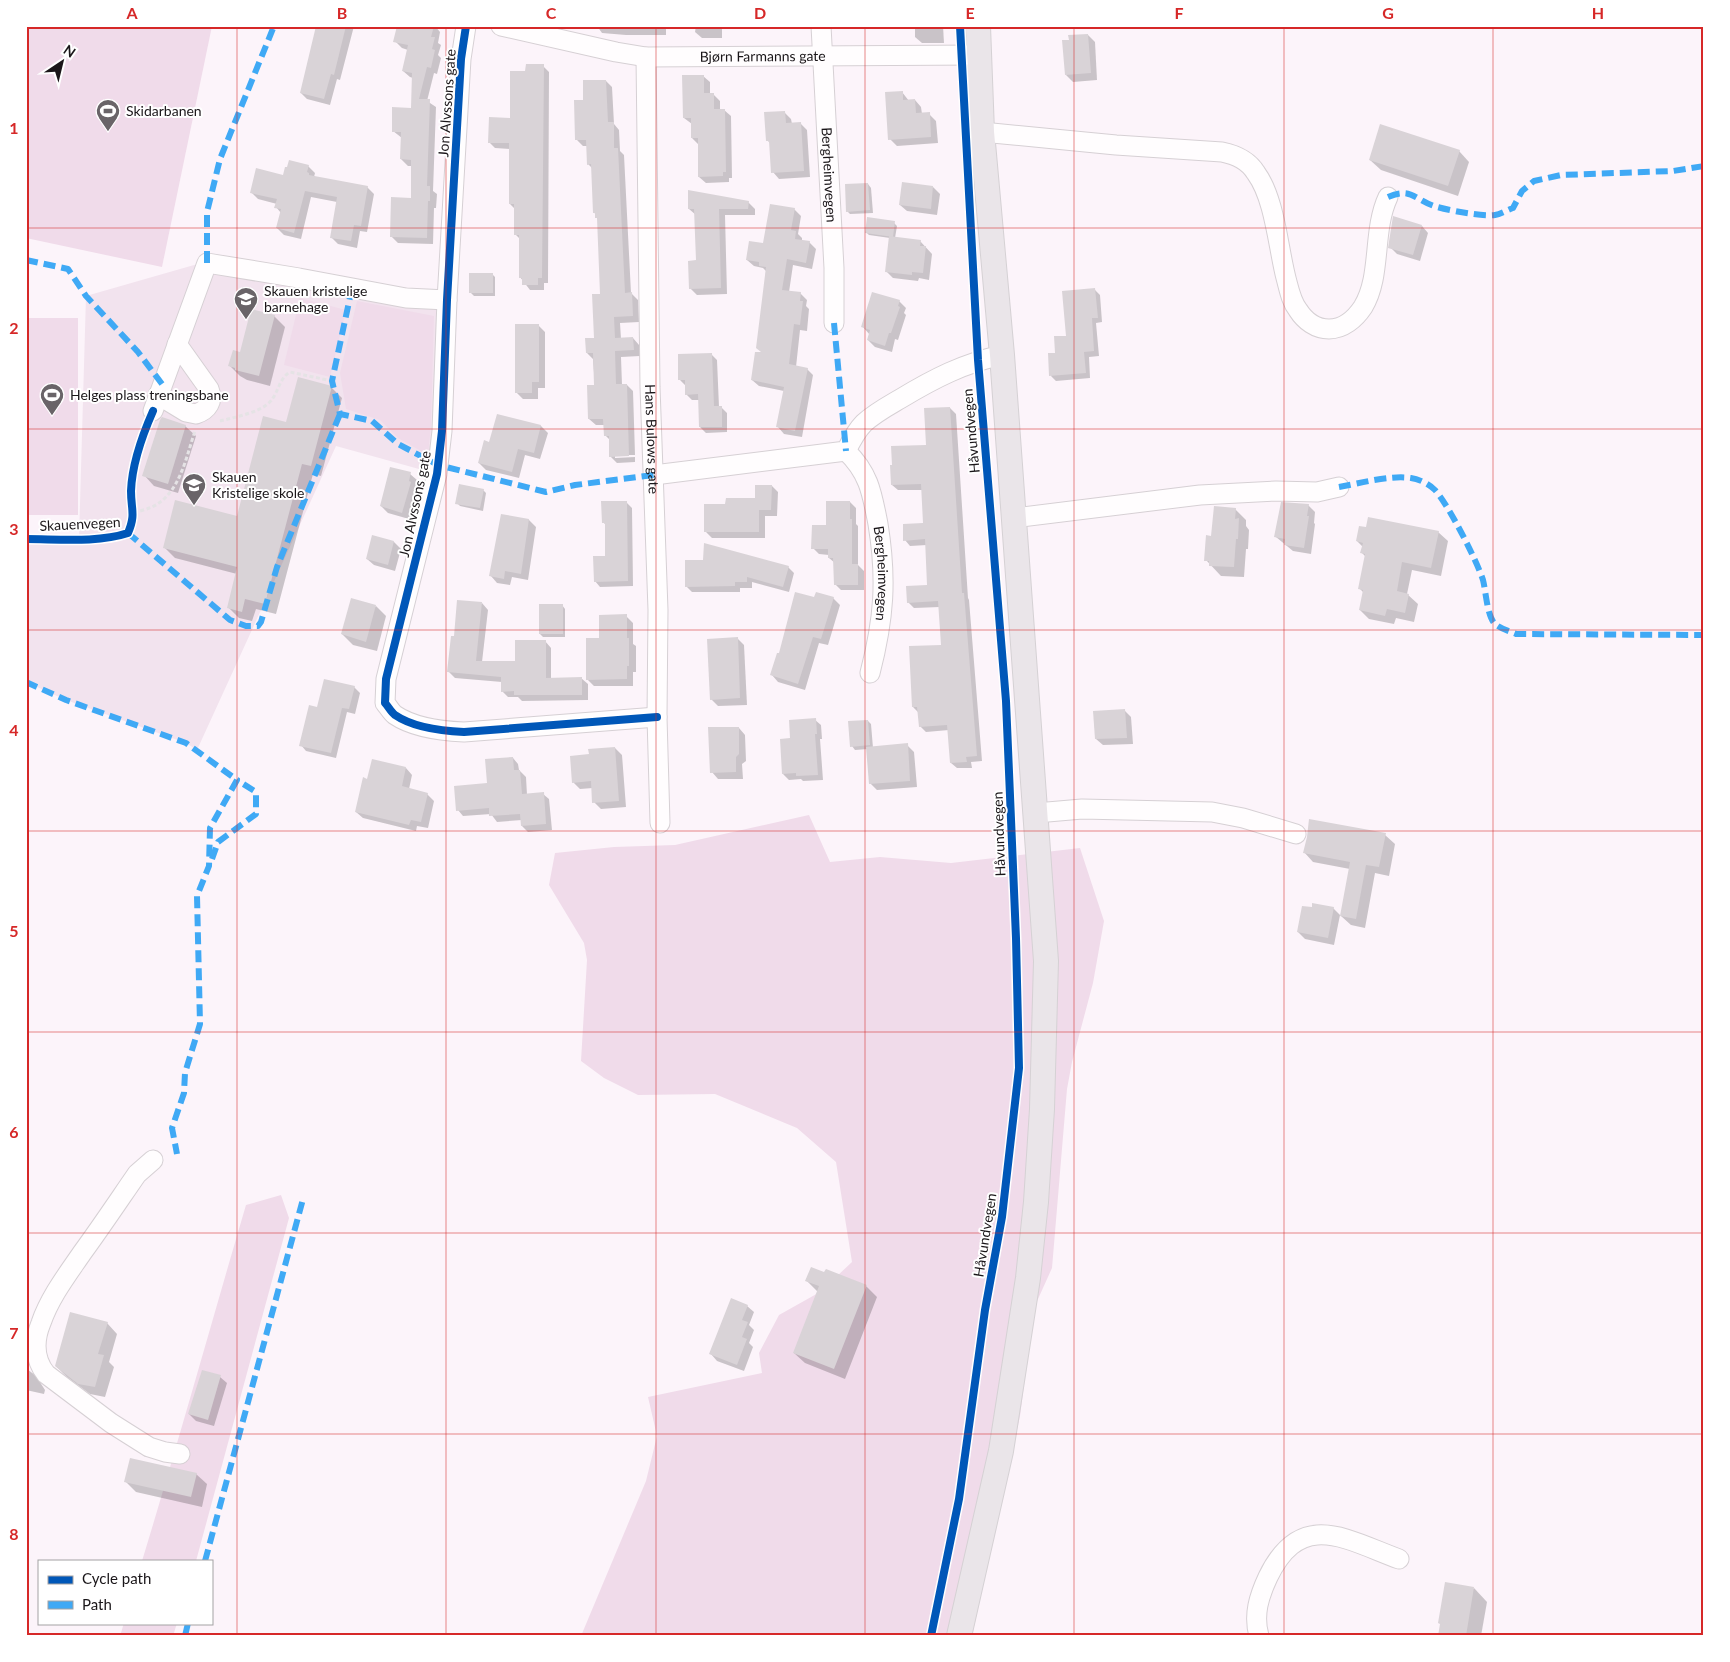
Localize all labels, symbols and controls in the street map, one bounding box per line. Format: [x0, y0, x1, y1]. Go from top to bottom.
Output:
text: A [125, 3, 138, 22]
text: B [337, 3, 347, 22]
text: C [546, 3, 557, 22]
text: D [754, 3, 766, 22]
text: E [965, 3, 975, 22]
text: F [1174, 3, 1184, 22]
text: G [1382, 3, 1394, 22]
text: H [1592, 3, 1604, 22]
north arrow [38, 38, 88, 88]
text: N [60, 41, 79, 61]
street label: Bjørn Farmanns gate [700, 47, 826, 65]
street label: Jon Alvssons gate [434, 48, 459, 158]
sports icon: Skidarbanen [95, 98, 121, 132]
place label: Skidarbanen [126, 102, 202, 119]
text: 1 [9, 118, 19, 137]
street label: Bergheimvegen [818, 127, 841, 223]
place label: Skauen kristelige barnehage [264, 282, 367, 315]
school or university icon: Skauen kristelige barnehage [233, 286, 259, 320]
text: 2 [9, 318, 19, 337]
sports icon: Helges plass treningsbane [39, 382, 65, 416]
street label: Hans Bulows gate [642, 384, 663, 494]
place label: Helges plass treningsbane [70, 386, 229, 403]
street label: Håvundvegen [958, 388, 983, 474]
street label: Jon Alvssons gate [395, 449, 434, 559]
place label: Skauen Kristelige skole [212, 468, 304, 501]
school or university icon: Skauen Kristelige skole [181, 472, 207, 506]
street label: Skauenvegen [39, 513, 121, 534]
text: 3 [9, 519, 19, 538]
street label: Bergheimvegen [870, 525, 892, 622]
text: 4 [9, 720, 19, 739]
street label: Håvundvegen [989, 791, 1008, 877]
text: 5 [9, 921, 19, 940]
text: 6 [9, 1122, 19, 1141]
street label: Håvundvegen [969, 1192, 1000, 1278]
text: 7 [9, 1323, 19, 1342]
text: 8 [9, 1524, 19, 1543]
legend [38, 1560, 212, 1624]
text: Cycle path [82, 1569, 151, 1587]
text: Path [82, 1595, 112, 1613]

